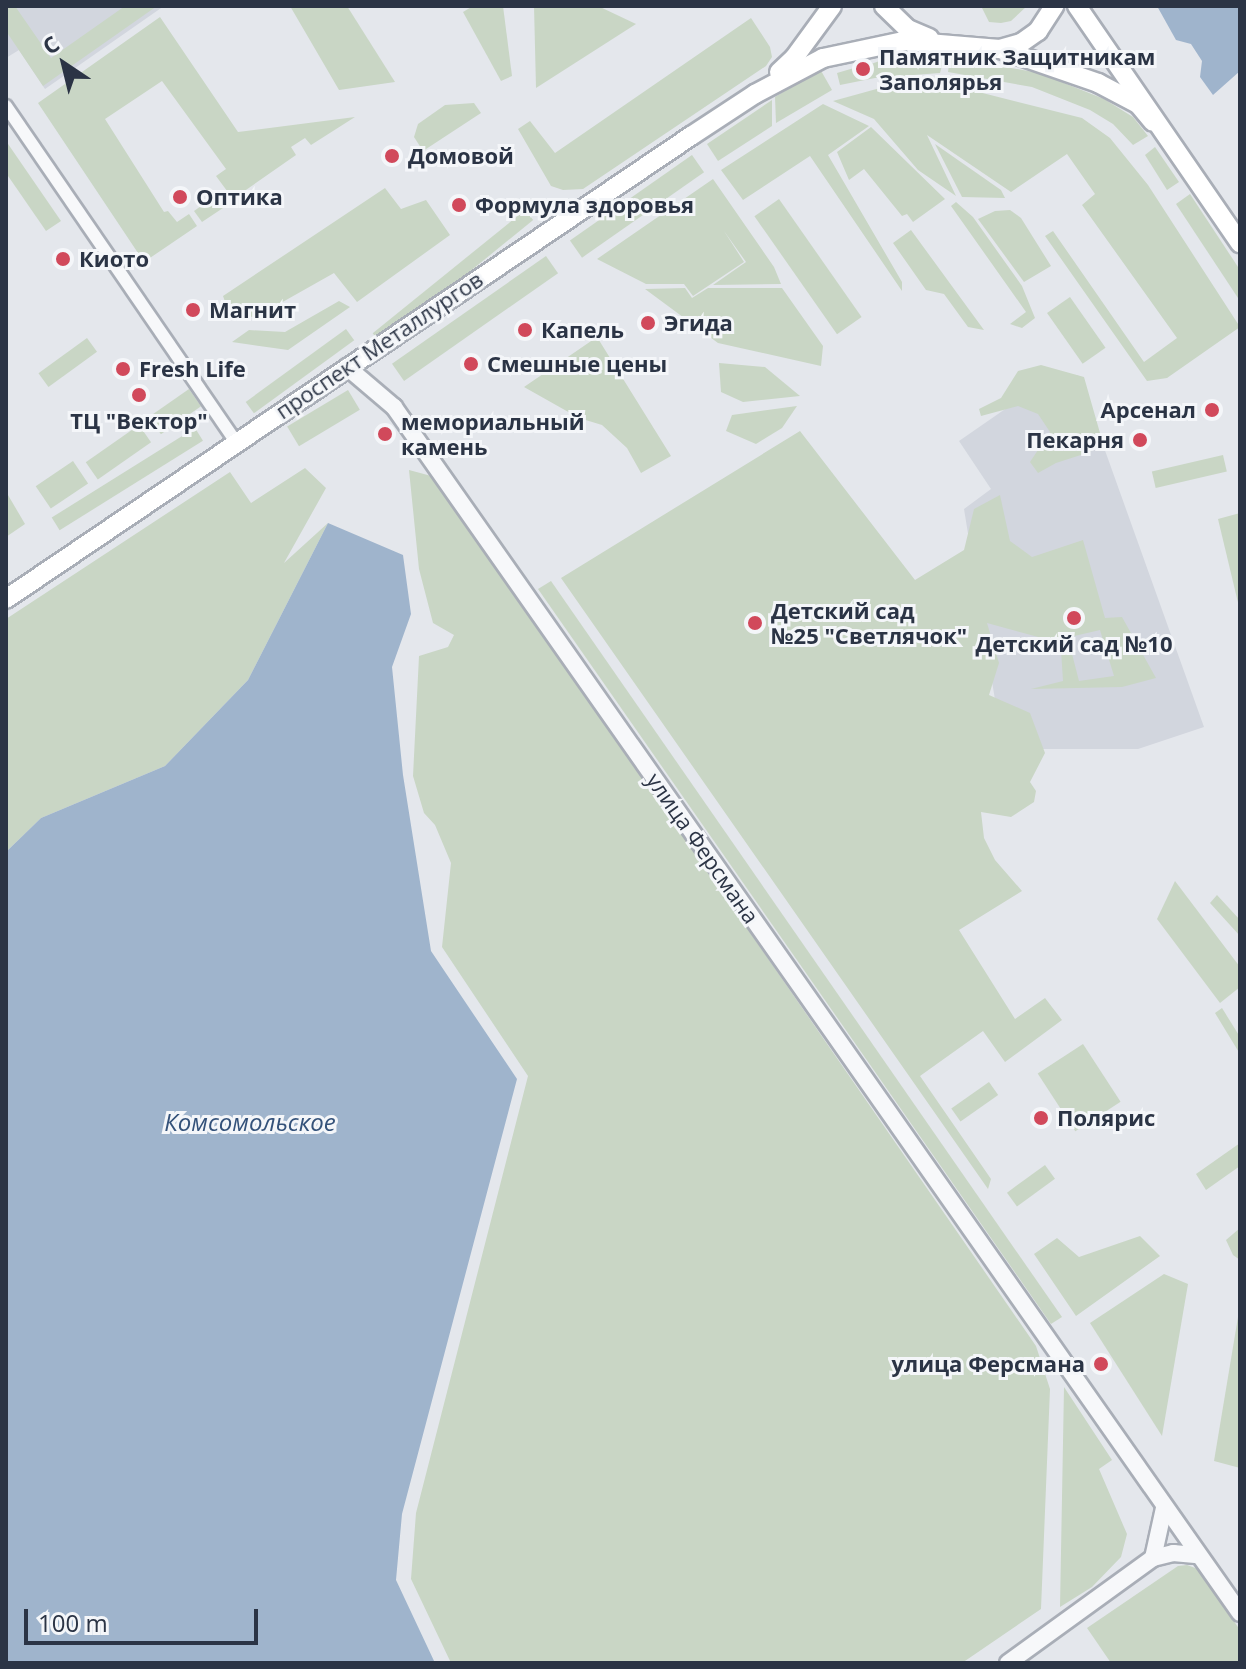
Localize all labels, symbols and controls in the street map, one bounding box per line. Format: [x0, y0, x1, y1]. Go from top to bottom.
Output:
north arrow [24, 24, 104, 104]
text: С [36, 28, 65, 61]
place label: Памятник Защитникам Заполярья [879, 43, 1155, 94]
marker: Памятник Защитникам Заполярья [854, 60, 872, 78]
place label: Домовой [408, 143, 514, 169]
marker: Домовой [383, 147, 401, 165]
place label: Оптика [196, 184, 283, 210]
marker: Оптика [171, 188, 189, 206]
place label: Формула здоровья [475, 192, 694, 218]
marker: Формула здоровья [450, 196, 468, 214]
place label: Киото [79, 246, 149, 272]
marker: Киото [54, 250, 72, 268]
street label: проспект Металлургов [270, 266, 488, 424]
place label: Магнит [209, 297, 296, 323]
marker: Магнит [184, 301, 202, 319]
place label: Эгида [664, 310, 733, 336]
marker: Эгида [639, 314, 657, 332]
place label: Капель [541, 317, 624, 343]
marker: Капель [516, 321, 534, 339]
place label: Смешные цены [487, 351, 667, 377]
marker: Смешные цены [462, 355, 480, 373]
place label: Fresh Life [139, 356, 246, 382]
marker: Fresh Life [114, 360, 132, 378]
marker: ТЦ "Вектор" [130, 386, 148, 404]
place label: Арсенал [1101, 397, 1196, 423]
marker: Арсенал [1203, 401, 1221, 419]
place label: ТЦ "Вектор" [70, 408, 208, 434]
place label: мемориальный камень [401, 408, 585, 460]
marker: мемориальный камень [376, 425, 394, 443]
place label: Пекарня [1026, 427, 1124, 453]
marker: Пекарня [1131, 431, 1149, 449]
place label: Детский сад №25 "Светлячок" [771, 597, 967, 648]
marker: Детский сад №10 [1065, 609, 1083, 627]
marker: Детский сад №25 "Светлячок" [746, 614, 764, 632]
place label: Детский сад №10 [975, 631, 1173, 657]
street label: улица Ферсмана [641, 768, 765, 928]
place label: Полярис [1057, 1105, 1155, 1131]
water label: Комсомольское [164, 1108, 336, 1136]
marker: Полярис [1032, 1109, 1050, 1127]
place label: улица Ферсмана [891, 1351, 1085, 1377]
marker: улица Ферсмана [1092, 1355, 1110, 1373]
scale bar [28, 1593, 262, 1643]
text: 100 m [38, 1606, 108, 1639]

